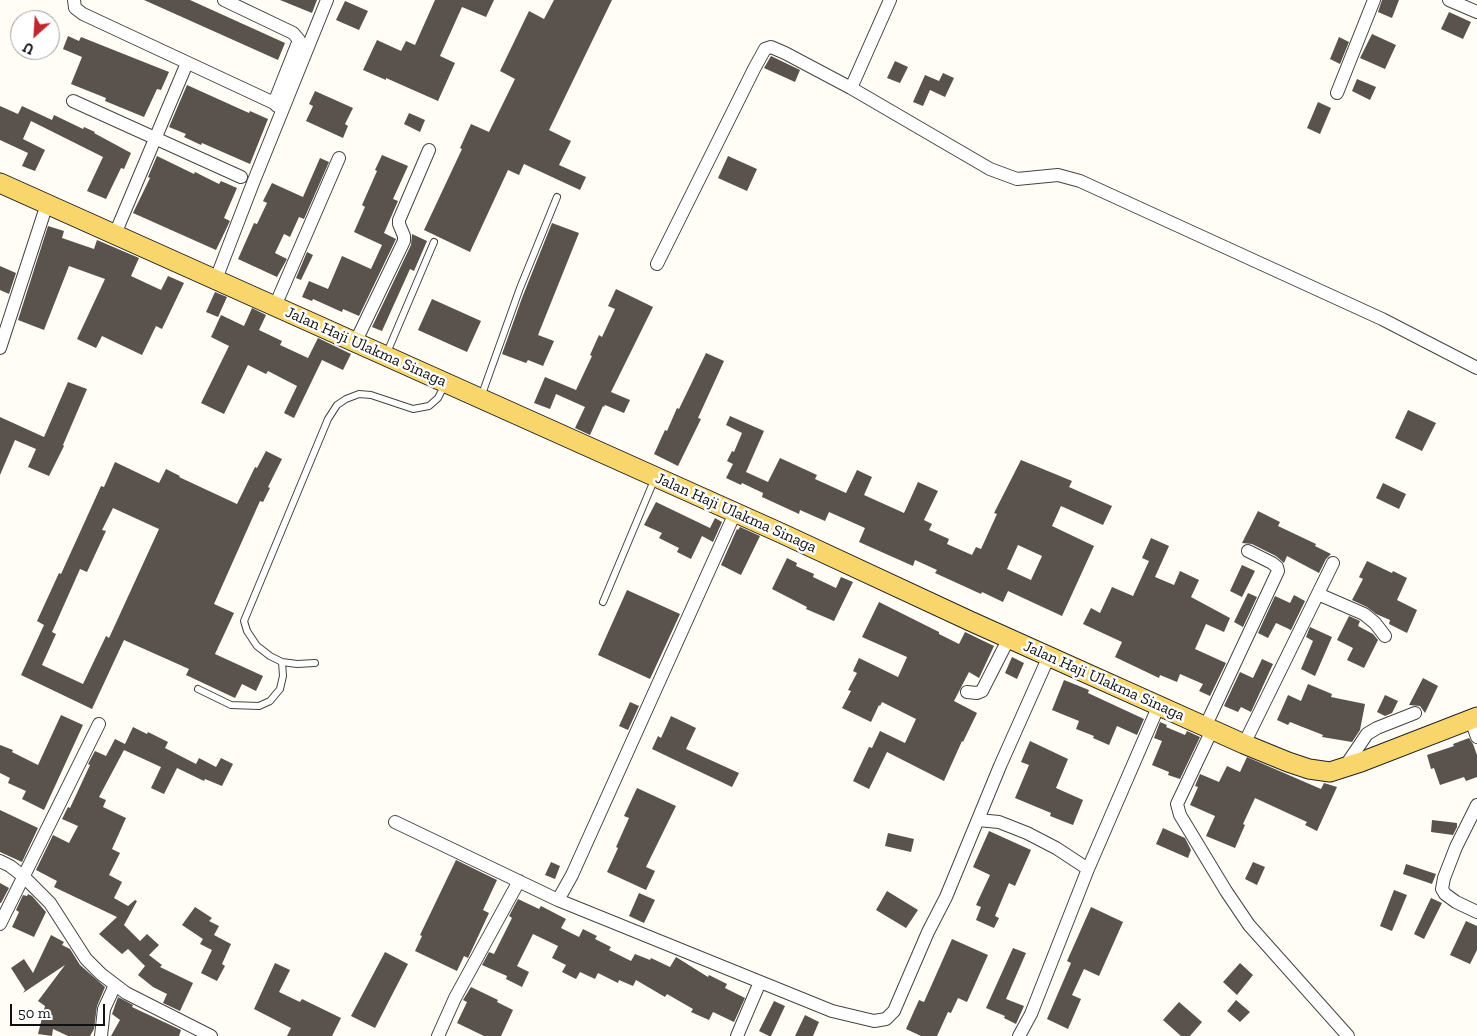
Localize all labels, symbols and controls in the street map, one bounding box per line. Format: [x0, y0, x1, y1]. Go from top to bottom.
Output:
north arrow [10, 10, 60, 60]
text: U [20, 38, 37, 58]
street label: Jalan Haji Ulakma Sinaga [282, 303, 450, 391]
street label: Jalan Haji Ulakma Sinaga [652, 469, 820, 557]
street label: Jalan Haji Ulakma Sinaga [1020, 637, 1188, 725]
scale bar [12, 994, 108, 1026]
text: 50 m [18, 1004, 51, 1022]

